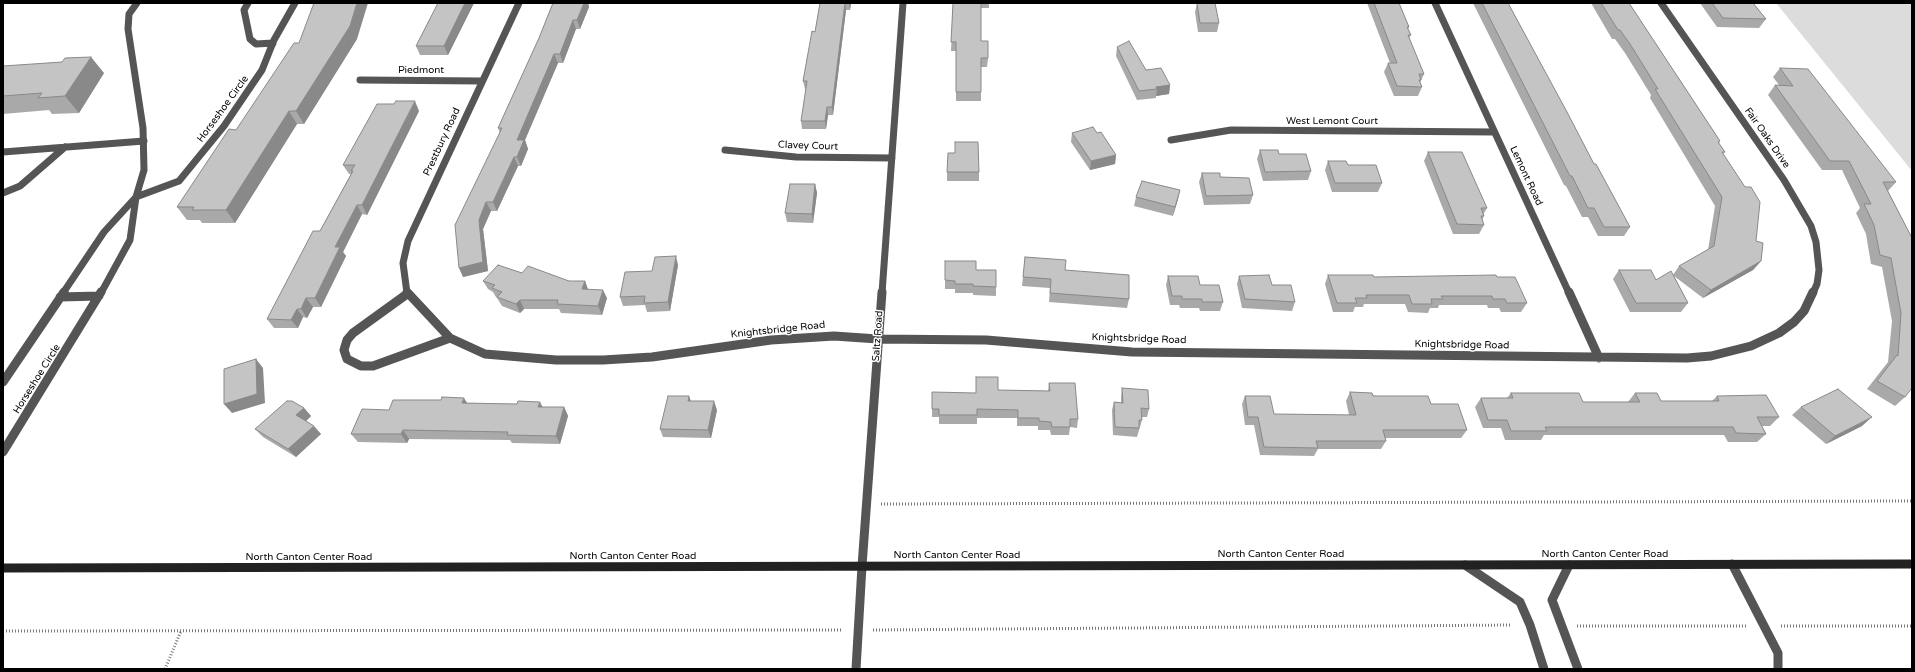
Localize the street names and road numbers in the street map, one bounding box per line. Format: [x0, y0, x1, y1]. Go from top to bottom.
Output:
street label: Piedmont [398, 64, 444, 76]
street label: Horseshoe Circle [195, 73, 251, 145]
street label: Prestbury Road [421, 106, 463, 178]
street label: Fair Oaks Drive [1742, 106, 1792, 170]
street label: West Lemont Court [1286, 115, 1378, 127]
street label: Clavey Court [778, 139, 838, 153]
street label: Lemont Road [1507, 144, 1545, 208]
street label: Saltz Road [870, 310, 886, 362]
street label: Knightsbridge Road [730, 319, 826, 341]
street label: Knightsbridge Road [1091, 331, 1187, 347]
street label: Knightsbridge Road [1414, 338, 1510, 352]
street label: Horseshoe Circle [11, 342, 63, 416]
street label: North Canton Center Road [1218, 548, 1344, 560]
street label: North Canton Center Road [1542, 548, 1668, 560]
street label: North Canton Center Road [894, 549, 1020, 561]
street label: North Canton Center Road [570, 550, 696, 562]
street label: North Canton Center Road [246, 551, 372, 563]

